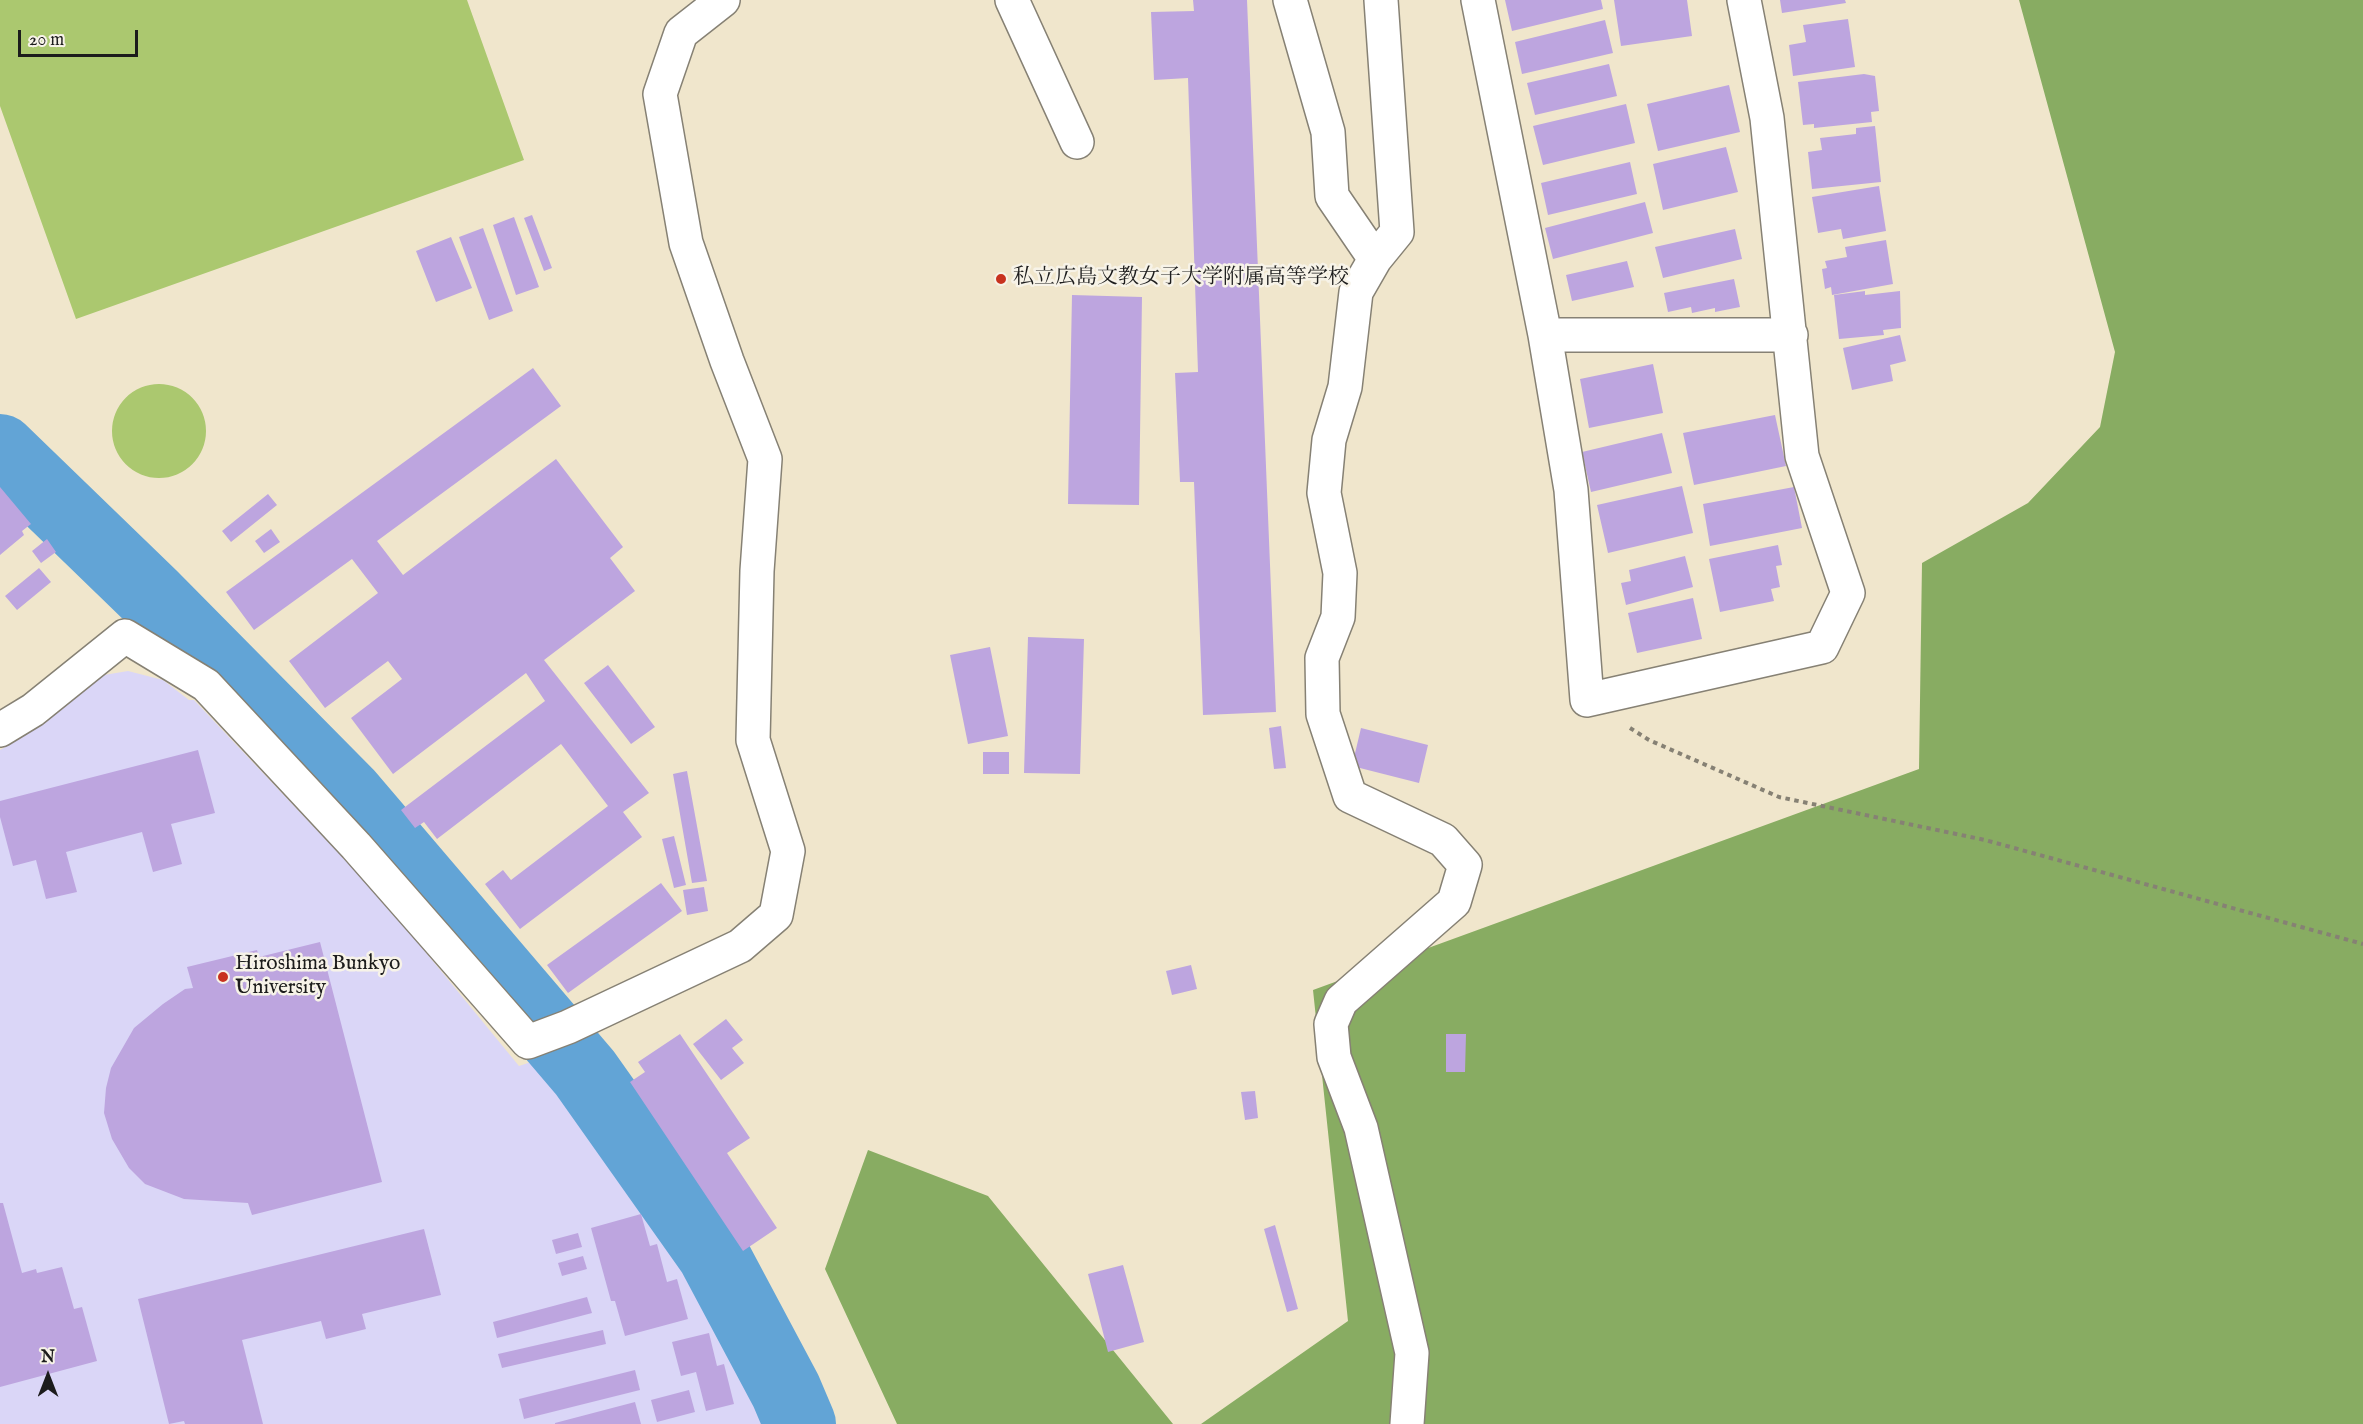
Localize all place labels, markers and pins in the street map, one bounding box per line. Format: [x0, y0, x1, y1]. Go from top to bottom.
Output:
place label: 私立広島文教女子大学附属高等学校 [1013, 266, 1349, 292]
marker: 私立広島文教女子大学附属高等学校 [994, 272, 1008, 286]
place label: Hiroshima Bunkyo University [235, 952, 400, 1002]
marker: Hiroshima Bunkyo University [216, 970, 230, 984]

